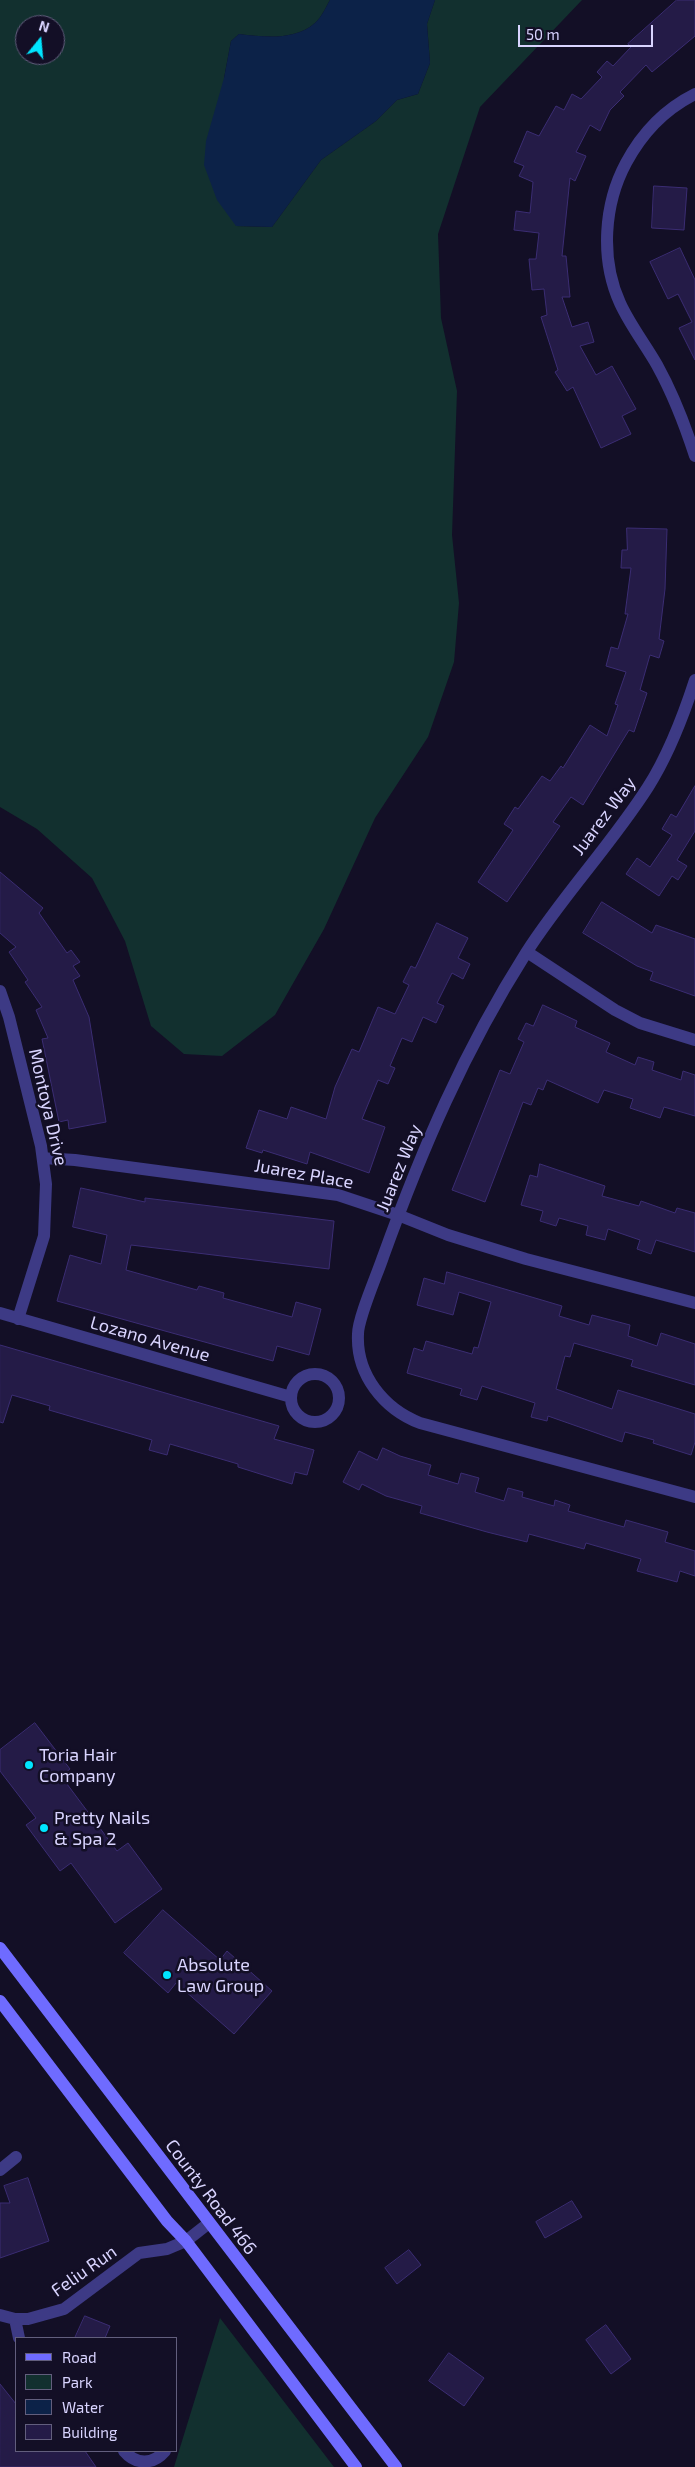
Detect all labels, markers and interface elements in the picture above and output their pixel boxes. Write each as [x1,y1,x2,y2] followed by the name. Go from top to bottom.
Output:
[15,15,65,65] north arrow
[520,15,655,47] scale bar
[37,17,52,36] text: N
[526,25,560,43] text: 50 m
[568,773,640,859] street label: Juarez Way
[24,1046,72,1168] street label: Montoya Drive
[372,1121,426,1215] street label: Juarez Way
[253,1155,355,1193] street label: Juarez Place
[88,1312,212,1366] street label: Lozano Avenue
[39,1744,117,1786] place label: Toria Hair Company
[23,1759,35,1771] marker: Toria Hair Company
[54,1807,150,1850] place label: Pretty Nails & Spa 2
[38,1822,50,1834] marker: Pretty Nails & Spa 2
[177,1954,264,1996] place label: Absolute Law Group
[161,1969,173,1981] marker: Absolute Law Group
[161,2135,261,2259] street label: County Road 466
[47,2241,121,2301] street label: Feliu Run
[15,2337,178,2452] legend
[62,2348,97,2366] text: Road
[62,2373,93,2391] text: Park
[62,2398,104,2416] text: Water
[62,2423,117,2441] text: Building

